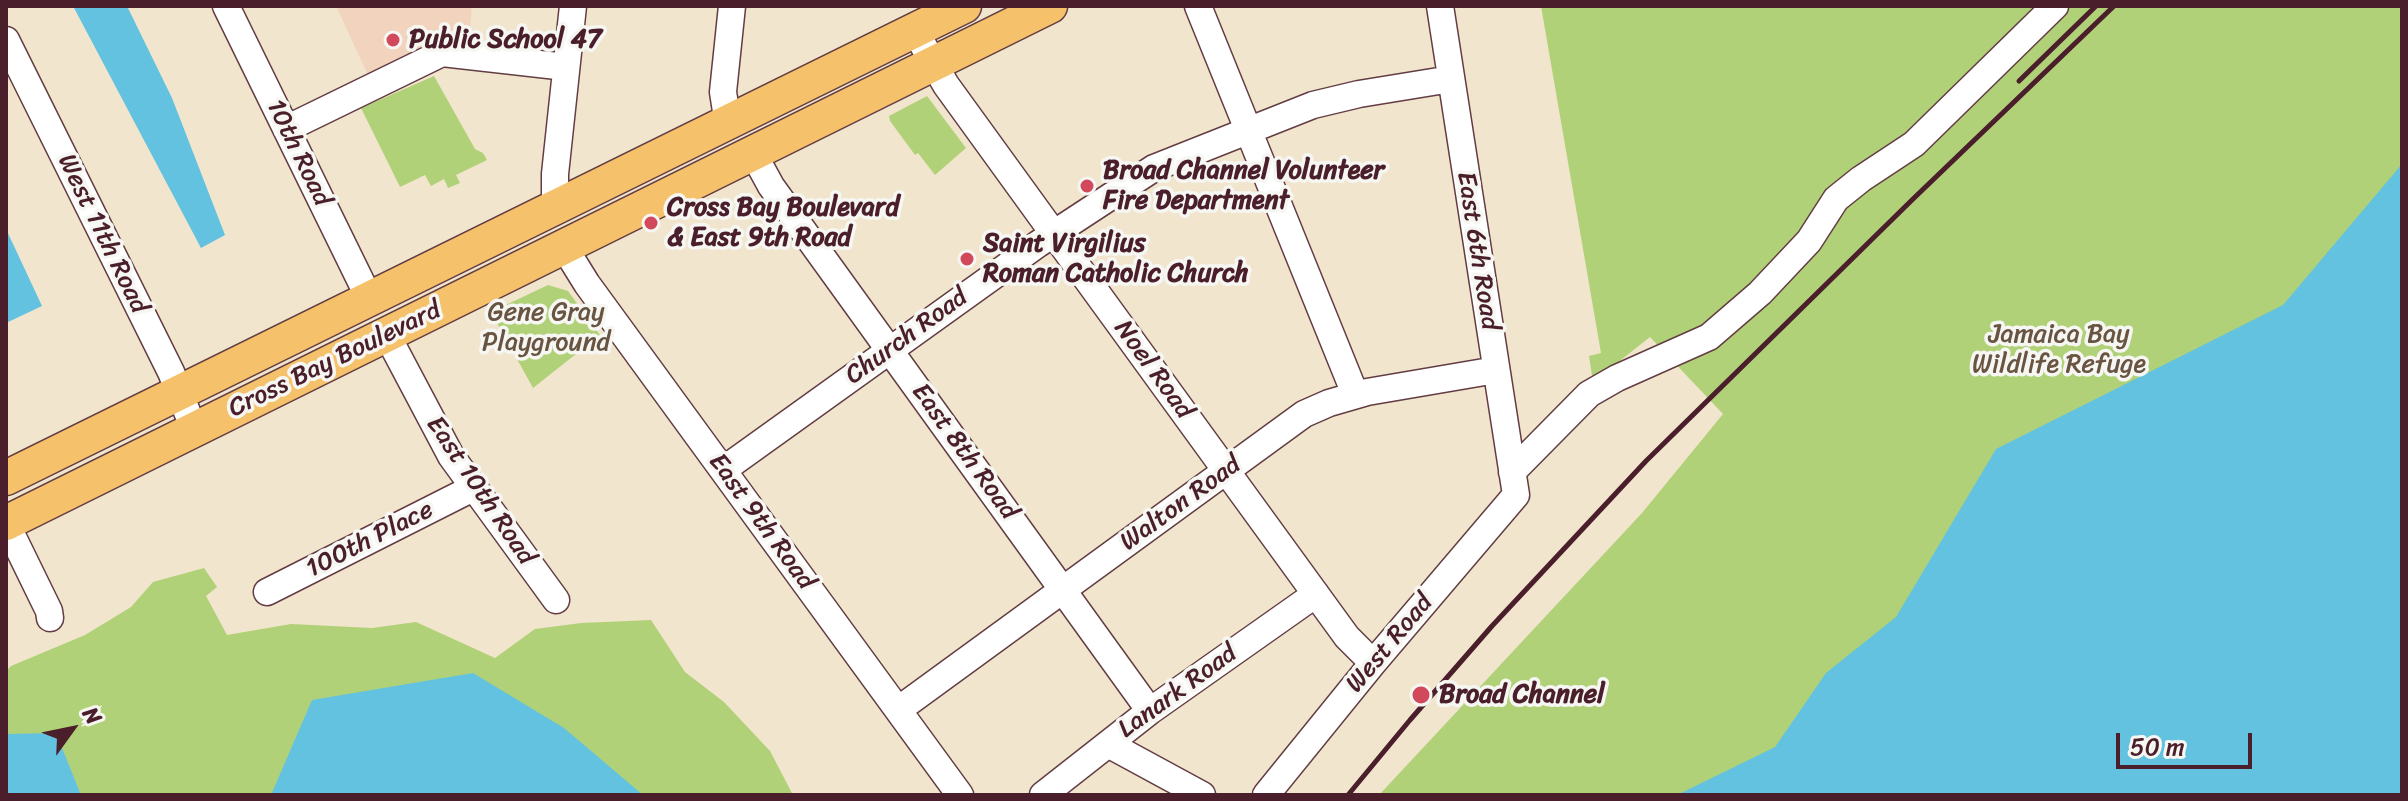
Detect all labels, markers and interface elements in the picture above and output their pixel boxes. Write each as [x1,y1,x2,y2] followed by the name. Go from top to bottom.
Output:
[409,24,602,56] place label: Public School 47
[384,31,402,49] marker: Public School 47
[259,94,337,212] street label: 10th Road
[50,149,154,319] street label: West 11th Road
[1103,155,1384,216] place label: Broad Channel Volunteer Fire Department
[1449,170,1505,332] street label: East 6th Road
[1078,177,1096,195] marker: Broad Channel Volunteer Fire Department
[667,192,899,254] place label: Cross Bay Boulevard & East 9th Road
[642,214,660,232] marker: Cross Bay Boulevard & East 9th Road
[983,228,1249,290] place label: Saint Virgilius Roman Catholic Church
[958,250,976,268] marker: Saint Virgilius Roman Catholic Church
[840,282,974,392] street label: Church Road
[224,295,446,425] street label: Cross Bay Boulevard
[482,297,610,358] park label: Gene Gray Playground
[1107,315,1199,425] street label: Noel Road
[1972,319,2146,380] park label: Jamaica Bay Wildlife Refuge
[904,378,1024,526] street label: East 8th Road
[419,411,541,571] street label: East 10th Road
[701,448,821,596] street label: East 9th Road
[1115,450,1247,558] street label: Walton Road
[301,495,439,585] street label: 100th Place
[1340,588,1440,700] street label: West Road
[1113,638,1243,746] street label: Lanark Road
[1439,679,1605,711] place label: Broad Channel
[1410,684,1432,706] marker: Broad Channel
[32,689,112,769] north arrow
[72,699,113,733] text: N
[2120,717,2256,767] scale bar
[2130,726,2185,768] text: 50 m

